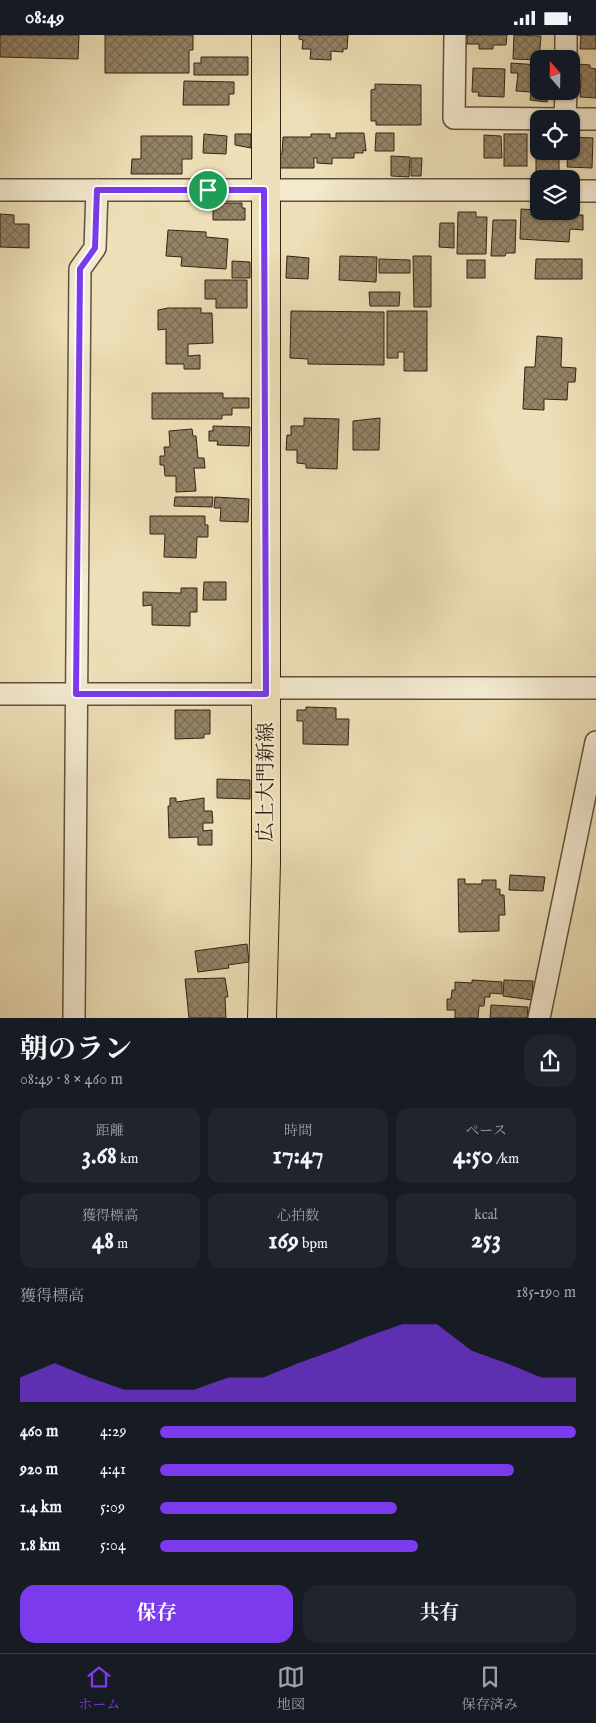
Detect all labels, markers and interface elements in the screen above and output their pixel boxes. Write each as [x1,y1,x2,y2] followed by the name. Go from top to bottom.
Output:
[25,6,64,30] text: 08:49
[530,50,580,100] north arrow
[530,50,580,220] map controls
[530,110,580,160] button: locate
[187,169,229,211] pin
[530,170,580,220] button: layers
[194,176,222,204] icon: arrive
[254,722,279,842] street label: 広上大門新線
[20,1033,132,1068] text: 朝のラン
[524,1035,576,1087] button: share
[20,1070,123,1090] text: 08:49 · 8 × 460 m
[96,1122,124,1140] text: 距離
[284,1122,312,1140] text: 時間
[465,1122,507,1140] text: ペース
[82,1140,117,1172] text: 3.68
[273,1140,323,1172] text: 17:47
[453,1140,493,1172] text: 4:50
[117,1150,138,1168] text: km
[493,1150,519,1168] text: /km
[474,1206,498,1224] text: kcal
[82,1207,138,1225] text: 獲得標高
[277,1207,319,1225] text: 心拍数
[471,1224,501,1256] text: 253
[92,1225,114,1257] text: 48
[268,1225,299,1257] text: 169
[114,1235,128,1253] text: m
[299,1235,328,1253] text: bpm
[516,1283,576,1303] text: 185–190 m
[20,1287,84,1307] text: 獲得標高
[20,1422,58,1442] text: 460 m
[100,1422,127,1442] text: 4:29
[20,1460,58,1480] text: 920 m
[100,1460,126,1480] text: 4:41
[20,1498,62,1518] text: 1.4 km
[100,1498,125,1518] text: 5:09
[20,1536,60,1556] text: 1.8 km
[100,1536,126,1556] text: 5:04
[20,1585,293,1643] button: 保存
[303,1585,576,1643] button: 共有
[78,1663,120,1714] tab: ホーム
[277,1663,305,1714] tab: 地図
[462,1663,518,1714] tab: 保存済み

